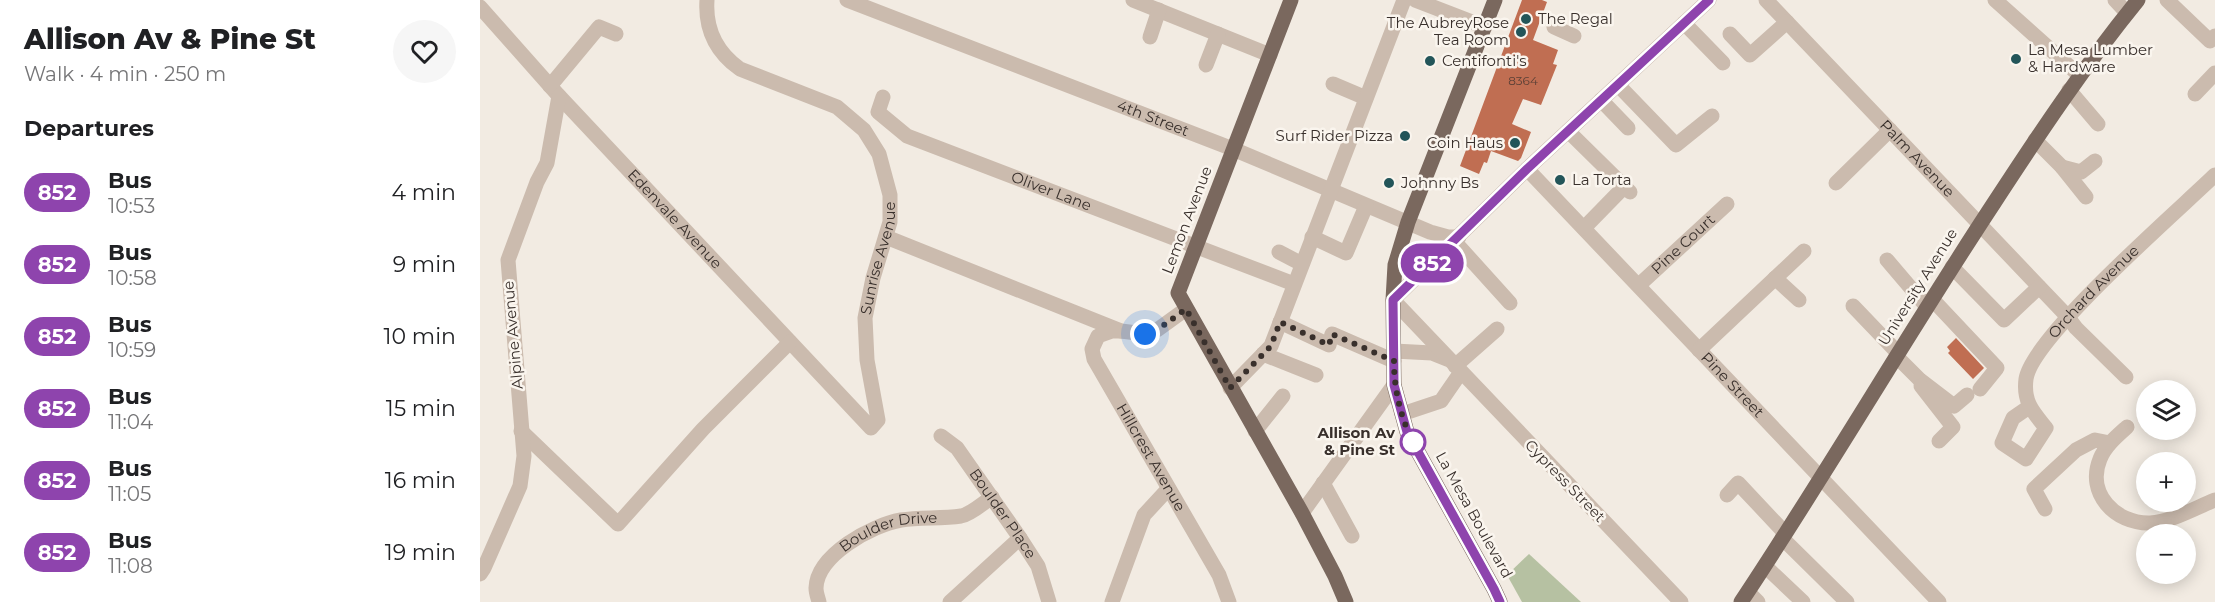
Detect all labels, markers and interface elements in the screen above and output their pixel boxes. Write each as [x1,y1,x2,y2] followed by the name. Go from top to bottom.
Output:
[1538,9,1613,28] place label: The Regal
[1519,12,1533,26] marker: The Regal
[1387,13,1509,49] place label: The AubreyRose Tea Room
[393,20,456,83] button: heart
[24,22,316,56] text: Allison Av & Pine St
[1514,25,1528,39] marker: The AubreyRose Tea Room
[2028,40,2153,76] place label: La Mesa Lumber & Hardware
[1442,51,1527,70] place label: Centifonti's
[2009,52,2023,66] marker: La Mesa Lumber & Hardware
[1423,54,1437,68] marker: Centifonti's
[24,62,226,86] text: Walk · 4 min · 250 m
[1508,73,1538,88] house number: 8364
[1115,95,1192,140] street label: 4th Street
[24,115,154,142] text: Departures
[1876,115,1959,201] street label: Palm Avenue
[1276,126,1393,145] place label: Surf Rider Pizza
[1398,129,1412,143] marker: Surf Rider Pizza
[1427,133,1503,152] place label: Coin Haus
[1508,136,1522,150] marker: Coin Haus
[1157,163,1216,276] street label: Lemon Avenue
[624,165,726,273] street label: Edenvale Avenue
[108,167,152,194] text: Bus
[1009,167,1094,215] street label: Oliver Lane
[1572,170,1632,189] place label: La Torta
[1400,173,1479,192] place label: Johnny Bs
[1553,173,1567,187] marker: La Torta
[1382,176,1396,190] marker: Johnny Bs
[392,179,456,206] text: 4 min
[38,180,76,205] text: 852
[108,194,155,218] text: 10:53
[856,201,899,316] street label: Sunrise Avenue
[1647,210,1719,278] street label: Pine Court
[1874,225,1961,349] street label: University Avenue
[108,239,152,266] text: Bus
[2044,241,2143,342] street label: Orchard Avenue
[1398,244,1466,282] line badge: 852
[393,251,456,278] text: 9 min
[1413,251,1451,276] text: 852
[38,252,76,277] text: 852
[108,266,157,290] text: 10:58
[498,280,527,390] street label: Alpine Avenue
[108,311,152,338] text: Bus
[1130,319,1160,349] your location
[384,323,456,350] text: 10 min
[38,324,76,349] text: 852
[108,338,156,362] text: 10:59
[1697,348,1768,421] street label: Pine Street
[2136,380,2196,584] map controls
[2136,380,2196,440] button: layers
[108,383,152,410] text: Bus
[386,395,456,422] text: 15 min
[38,396,76,421] text: 852
[1113,400,1190,515] street label: Hillcrest Avenue
[108,410,153,434] text: 11:04
[1317,423,1396,459] place label: Allison Av & Pine St
[1400,429,1426,455] marker: Allison Av & Pine St
[1521,435,1610,526] street label: Cypress Street
[1432,448,1517,581] street label: La Mesa Boulevard
[2136,452,2196,512] button: +
[108,455,152,482] text: Bus
[965,465,1041,562] street label: Boulder Place
[385,467,456,494] text: 16 min
[38,468,76,493] text: 852
[108,482,151,506] text: 11:05
[835,508,937,556] street label: Boulder Drive
[2136,524,2196,584] button: −
[108,527,152,554] text: Bus
[385,539,456,566] text: 19 min
[38,540,76,565] text: 852
[108,554,153,578] text: 11:08

